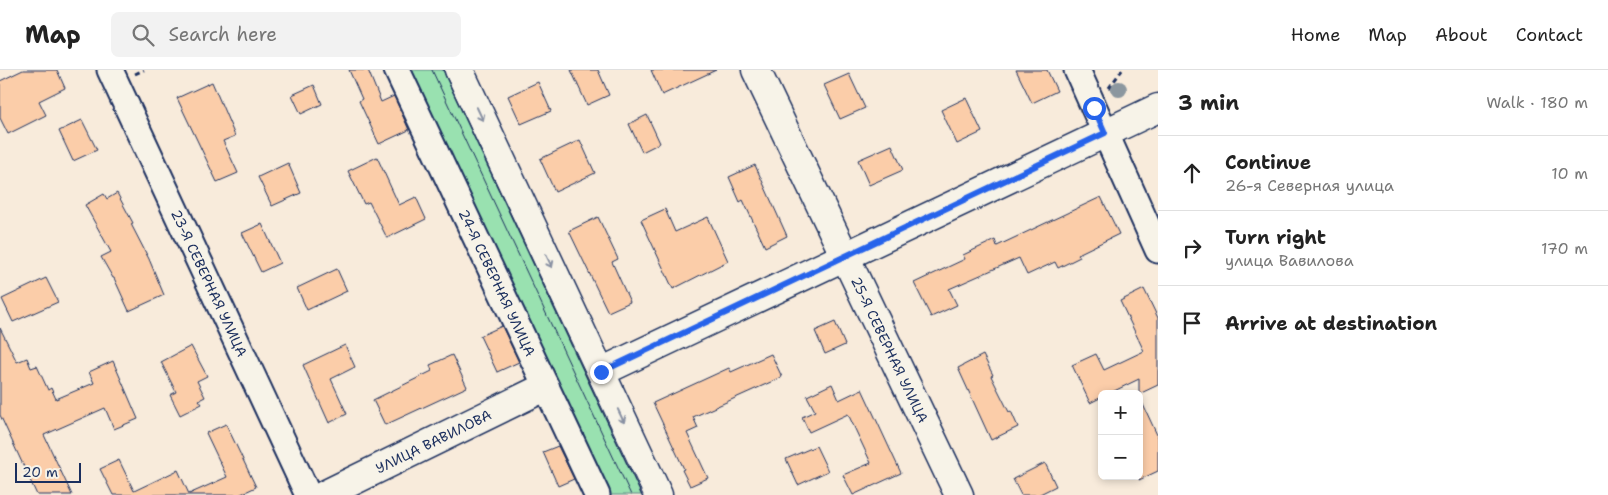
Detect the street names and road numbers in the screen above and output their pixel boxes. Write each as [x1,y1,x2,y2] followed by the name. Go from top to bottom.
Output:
[167,206,251,360] street label: 23-Я СЕВЕРНАЯ УЛИЦА
[455,206,539,359] street label: 24-Я СЕВЕРНАЯ УЛИЦА
[847,274,932,426] street label: 25-Я СЕВЕРНАЯ УЛИЦА
[373,406,495,477] street label: УЛИЦА ВАВИЛОВА

